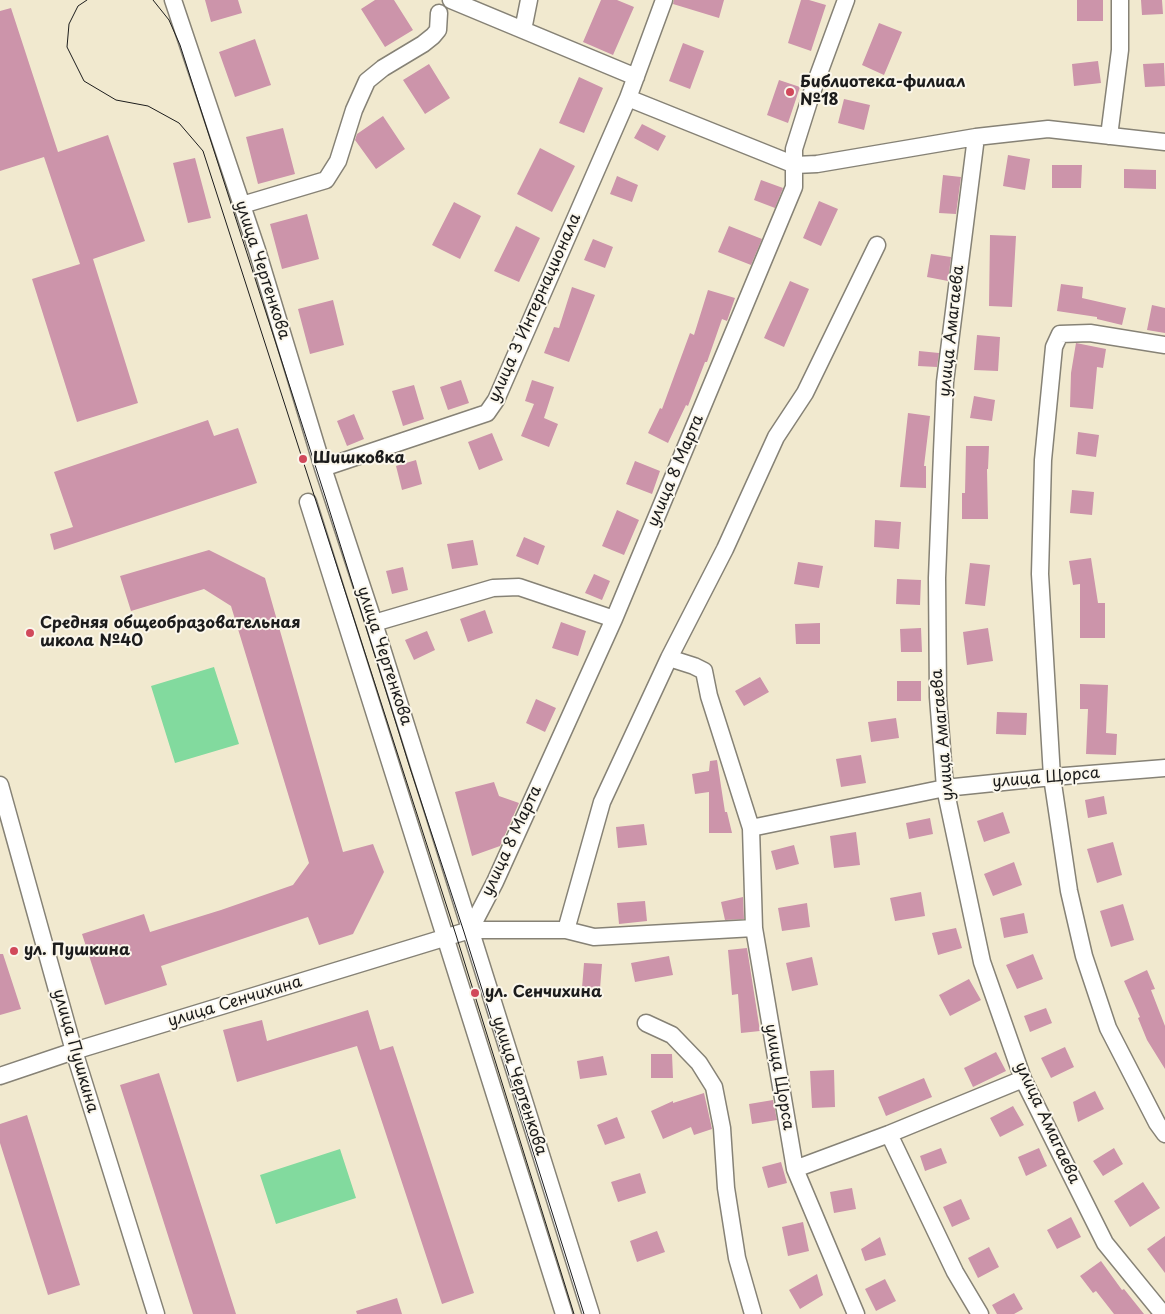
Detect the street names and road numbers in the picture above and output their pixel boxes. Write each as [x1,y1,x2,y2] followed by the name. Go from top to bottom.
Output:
[230,198,294,342] street label: улица Чертенкова
[485,211,585,405] street label: улица 3 Интернационала
[936,264,968,398] street label: улица Амагаева
[644,412,708,530] street label: улица 8 Марта
[352,584,416,728] street label: улица Чертенкова
[928,668,958,802] street label: улица Амагаева
[991,764,1101,792] street label: улица Щорса
[478,783,546,899] street label: улица 8 Марта
[166,972,304,1032] street label: улица Сенчихина
[48,987,102,1115] street label: улица Пушкина
[487,1014,551,1158] street label: улица Чертенкова
[760,1022,798,1132] street label: улица Щорса
[1010,1059,1084,1187] street label: улица Амагаева

